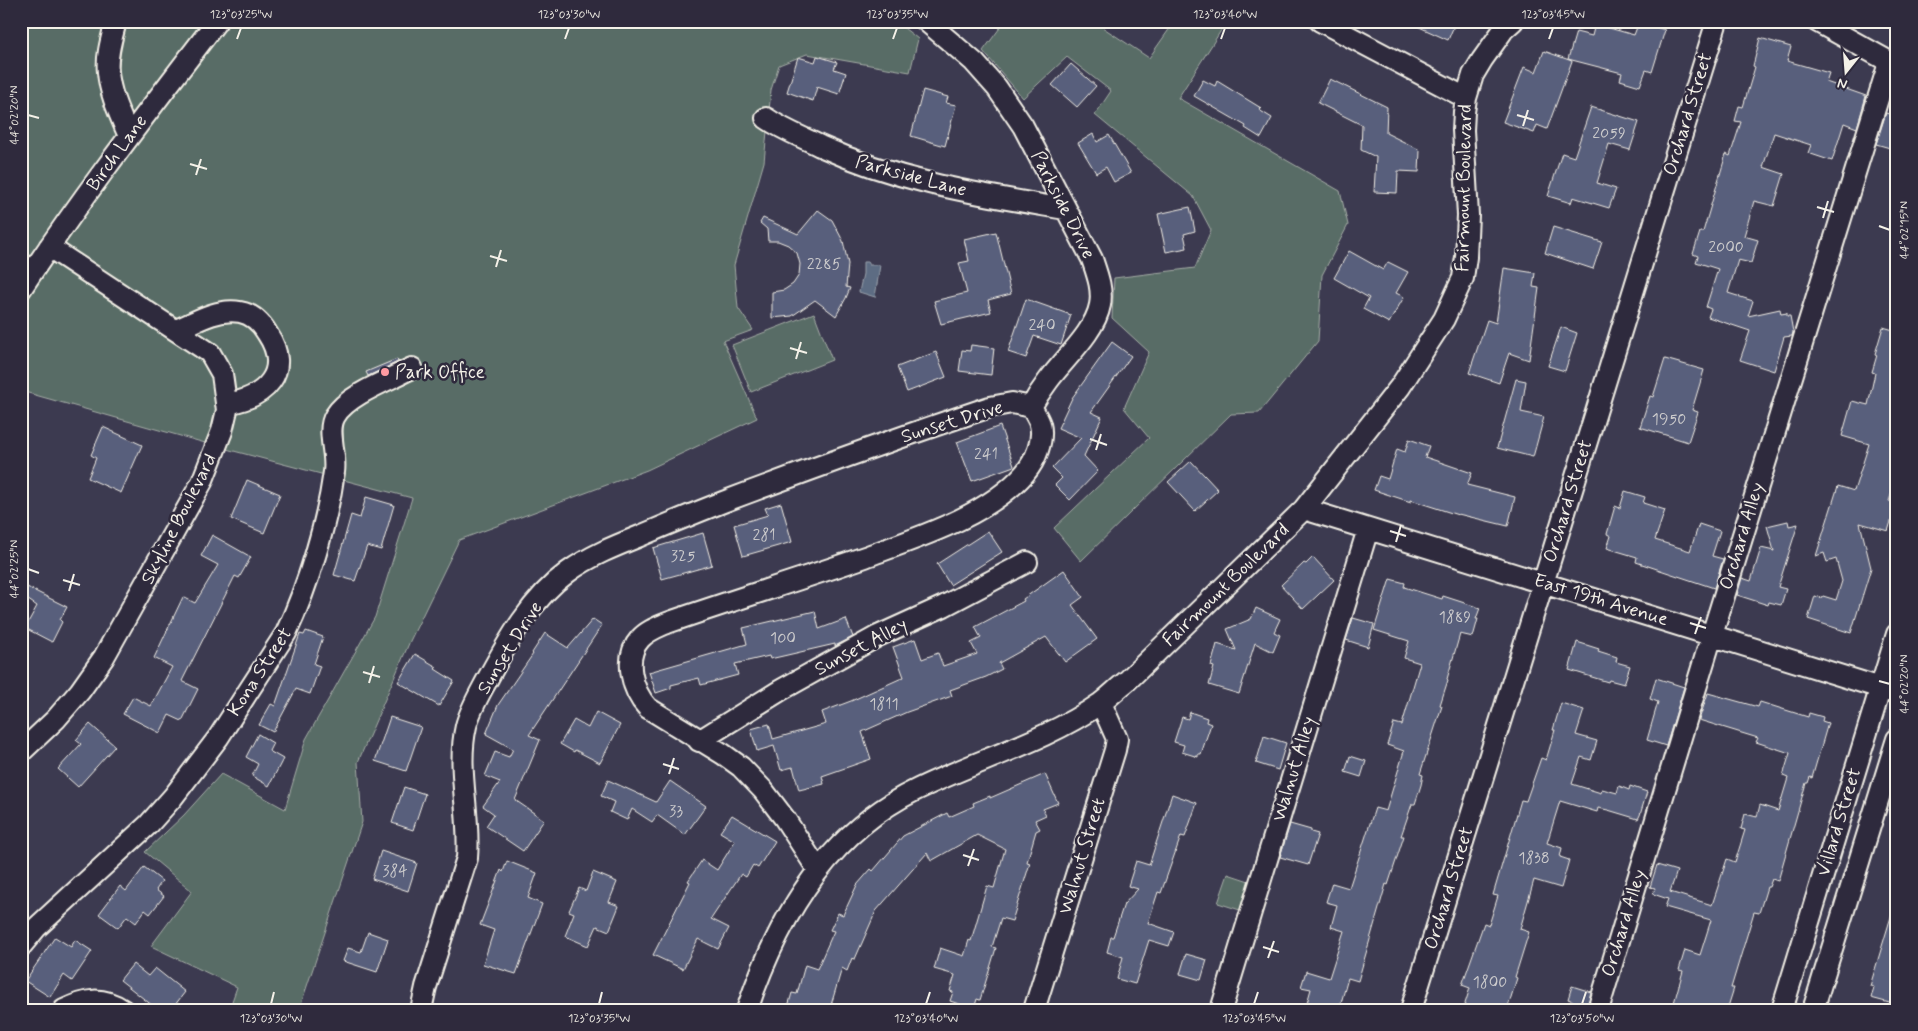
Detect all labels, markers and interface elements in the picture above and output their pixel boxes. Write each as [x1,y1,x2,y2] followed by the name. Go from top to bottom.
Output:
[210,7,272,23] text: 123°03'25"W
[538,7,600,23] text: 123°03'30"W
[866,7,928,23] text: 123°03'35"W
[1193,7,1257,23] text: 123°03'40"W
[1521,7,1585,23] text: 123°03'45"W
[1820,48,1870,98] north arrow
[1657,50,1719,178] street label: Orchard Street
[1835,74,1850,93] text: N
[7,85,23,145] text: 44°02'20"N
[1450,104,1478,272] street label: Fairmount Boulevard
[81,110,153,196] street label: Birch Lane
[1592,123,1626,144] house number: 2059
[1025,147,1101,263] street label: Parkside Drive
[853,149,969,203] street label: Parkside Lane
[1897,201,1913,259] text: 44°02'15"N
[1708,237,1744,258] house number: 2000
[807,254,841,275] house number: 2285
[1028,315,1056,336] house number: 240
[395,360,485,385] place label: Park Office
[379,366,391,378] marker: Park Office
[898,395,1006,449] street label: Sunset Drive
[1652,409,1686,430] house number: 1950
[1537,437,1599,565] street label: Orchard Street
[974,444,998,465] house number: 241
[135,449,223,589] street label: Skyline Boulevard
[1714,479,1770,593] street label: Orchard Alley
[1157,518,1295,652] street label: Fairmount Boulevard
[753,525,775,546] house number: 281
[7,540,23,598] text: 44°02'25"N
[671,546,695,567] house number: 325
[1531,568,1671,632] street label: East 19th Avenue
[471,597,549,699] street label: Sunset Drive
[1439,607,1471,628] house number: 1889
[810,612,912,683] street label: Sunset Alley
[222,623,298,721] street label: Kona Street
[770,628,796,649] house number: 100
[1897,654,1913,714] text: 44°02'20"N
[869,694,899,715] house number: 1811
[1266,713,1323,825] street label: Walnut Alley
[1811,765,1867,879] street label: Villard Street
[1052,795,1112,917] street label: Walnut Street
[669,801,683,822] house number: 33
[1418,824,1480,952] street label: Orchard Street
[1518,848,1550,869] house number: 1838
[382,861,408,882] house number: 384
[1596,866,1652,980] street label: Orchard Alley
[1473,972,1507,993] house number: 1800
[240,1011,302,1027] text: 123°03'30"W
[568,1011,630,1027] text: 123°03'35"W
[894,1011,958,1027] text: 123°03'40"W
[1222,1011,1286,1027] text: 123°03'45"W
[1550,1011,1614,1027] text: 123°03'50"W

